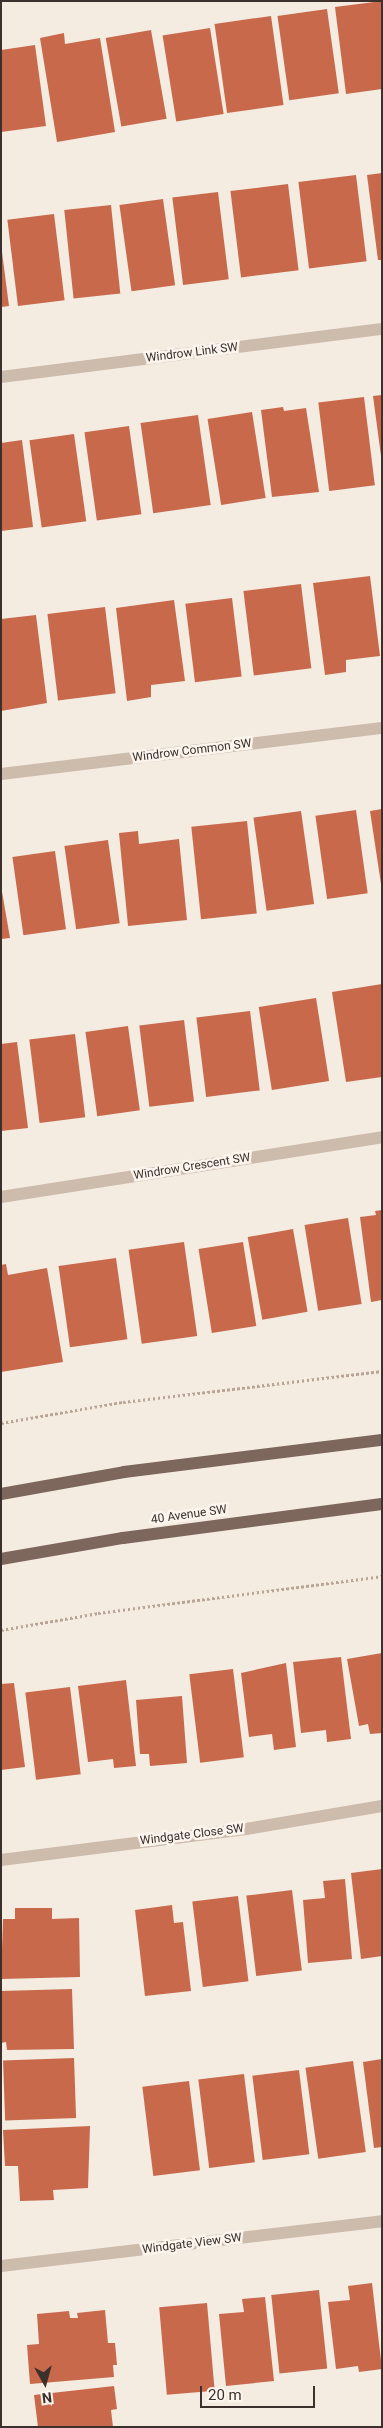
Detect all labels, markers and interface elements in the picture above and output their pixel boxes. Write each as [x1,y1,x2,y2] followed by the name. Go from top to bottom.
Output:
[145,340,239,366] street label: Windrow Link SW
[132,737,252,765] street label: Windrow Common SW
[133,1151,251,1183] street label: Windrow Crescent SW
[150,1503,228,1527] street label: 40 Avenue SW
[139,1821,245,1849] street label: Windgate Close SW
[141,2231,243,2257] street label: Windgate View SW
[20,2358,70,2408] north arrow
[203,2376,318,2408] scale bar
[208,2386,242,2404] text: 20 m
[41,2389,53,2406] text: N

